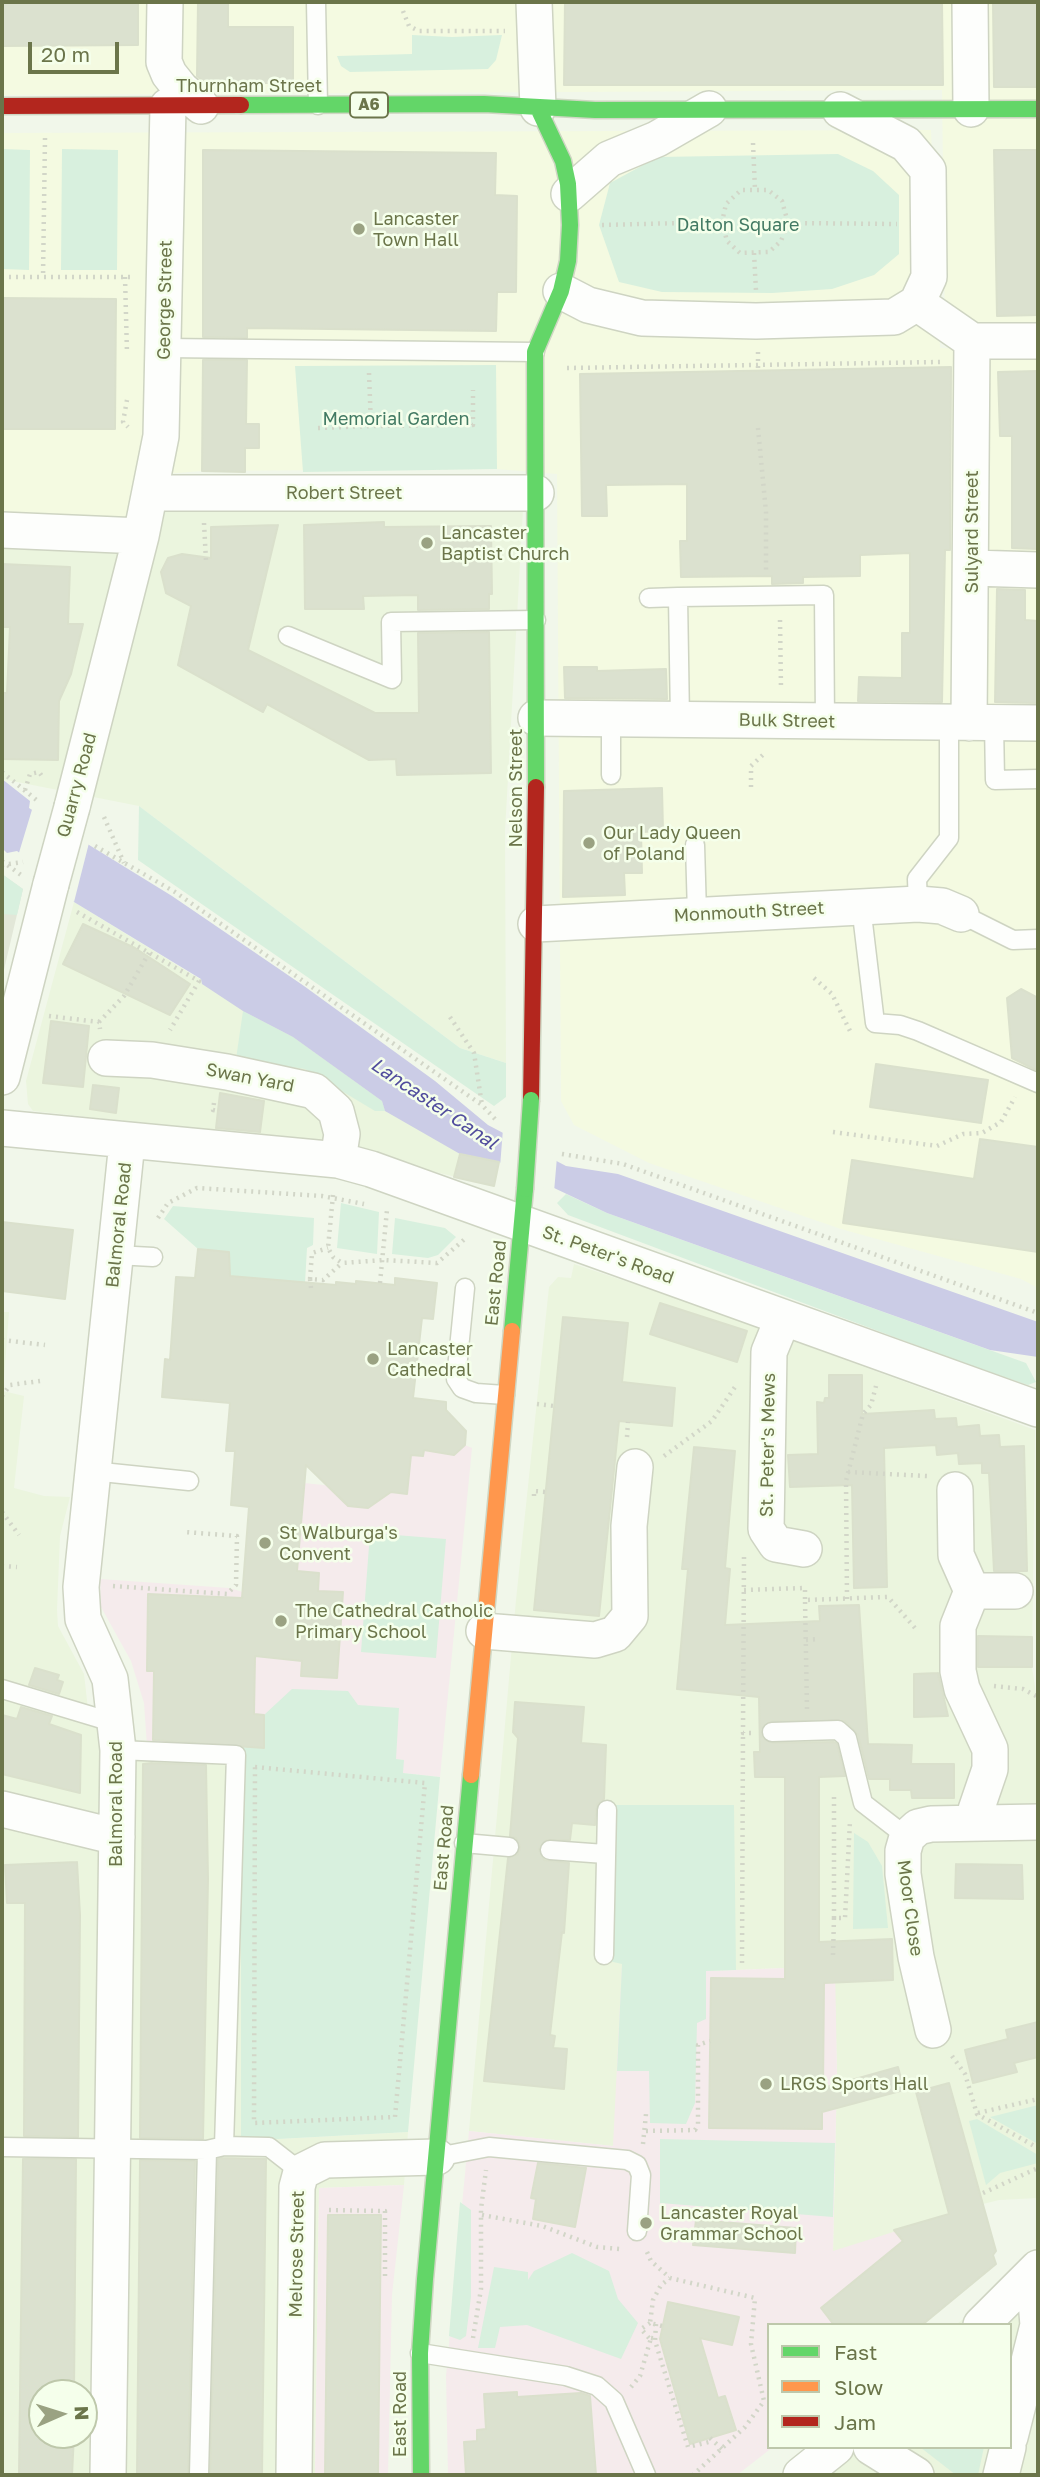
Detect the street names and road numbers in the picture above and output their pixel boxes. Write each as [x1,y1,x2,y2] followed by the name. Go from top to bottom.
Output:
[176,75,322,97] street label: Thurnham Street
[350,92,388,118] road number: A6
[153,240,177,360] street label: George Street
[961,470,983,594] street label: Sulyard Street
[286,482,402,504] street label: Robert Street
[738,709,836,733] street label: Bulk Street
[505,728,527,848] street label: Nelson Street
[53,730,101,840] street label: Quarry Road
[673,897,825,927] street label: Monmouth Street
[204,1059,296,1097] street label: Swan Yard
[102,1161,136,1289] street label: Balmoral Road
[539,1221,677,1289] street label: St. Peter's Road
[481,1239,511,1327] street label: East Road
[756,1373,780,1517] street label: St. Peter's Mews
[105,1741,127,1867] street label: Balmoral Road
[429,1804,459,1892] street label: East Road
[893,1858,927,1958] street label: Moor Close
[285,2190,309,2318] street label: Melrose Street
[389,2371,411,2457] street label: East Road

